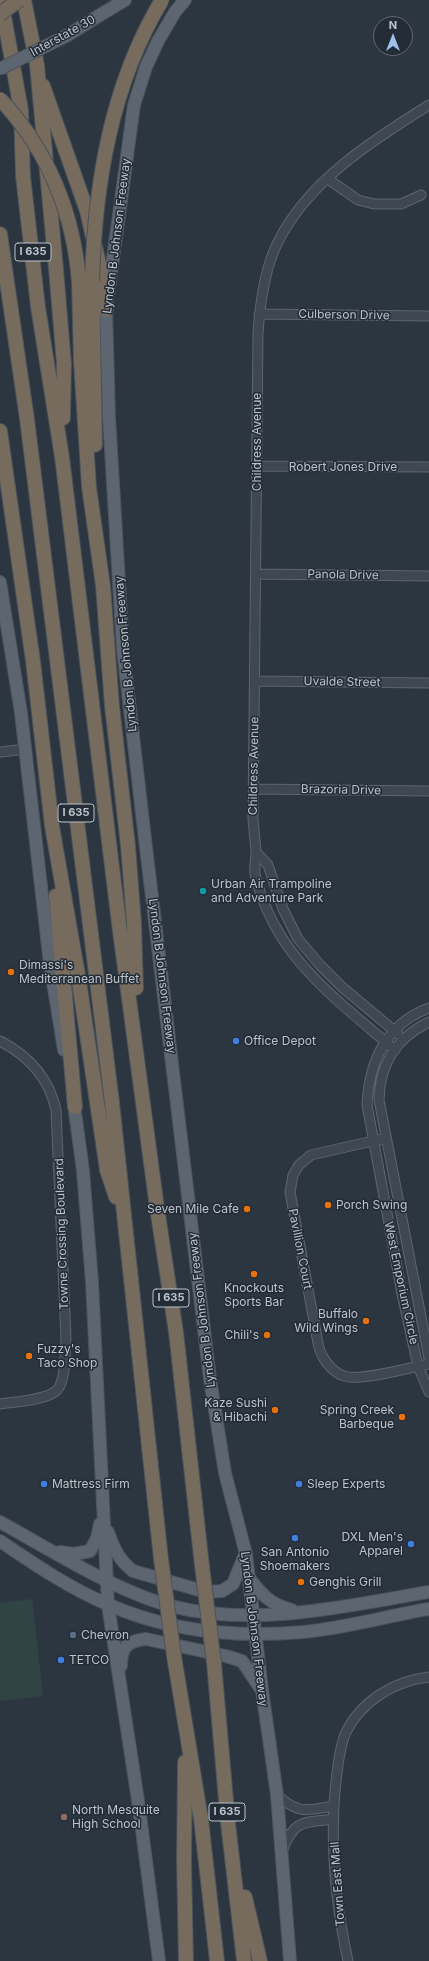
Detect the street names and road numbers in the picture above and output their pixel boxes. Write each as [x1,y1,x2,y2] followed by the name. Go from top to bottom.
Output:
[28,12,98,60] street label: Interstate 30
[100,158,134,314] street label: Lyndon B Johnson Freeway
[15,243,51,261] road number: I 635
[298,307,390,323] street label: Culberson Drive
[250,393,264,491] street label: Childress Avenue
[289,460,397,474] street label: Robert Jones Drive
[307,567,379,583] street label: Panola Drive
[112,576,140,732] street label: Lyndon B Johnson Freeway
[303,674,381,690] street label: Uvalde Street
[246,717,262,815] street label: Childress Avenue
[301,782,381,798] street label: Brazoria Drive
[58,804,94,822] road number: I 635
[145,898,179,1054] street label: Lyndon B Johnson Freeway
[52,1158,72,1310] street label: Towne Crossing Boulevard
[285,1207,315,1291] street label: Pavillion Court
[381,1220,421,1346] street label: West Emporium Circle
[185,1232,219,1388] street label: Lyndon B Johnson Freeway
[153,1289,189,1307] road number: I 635
[237,1551,271,1707] street label: Lyndon B Johnson Freeway
[209,1803,245,1821] road number: I 635
[328,1841,348,1927] street label: Town East Mall

